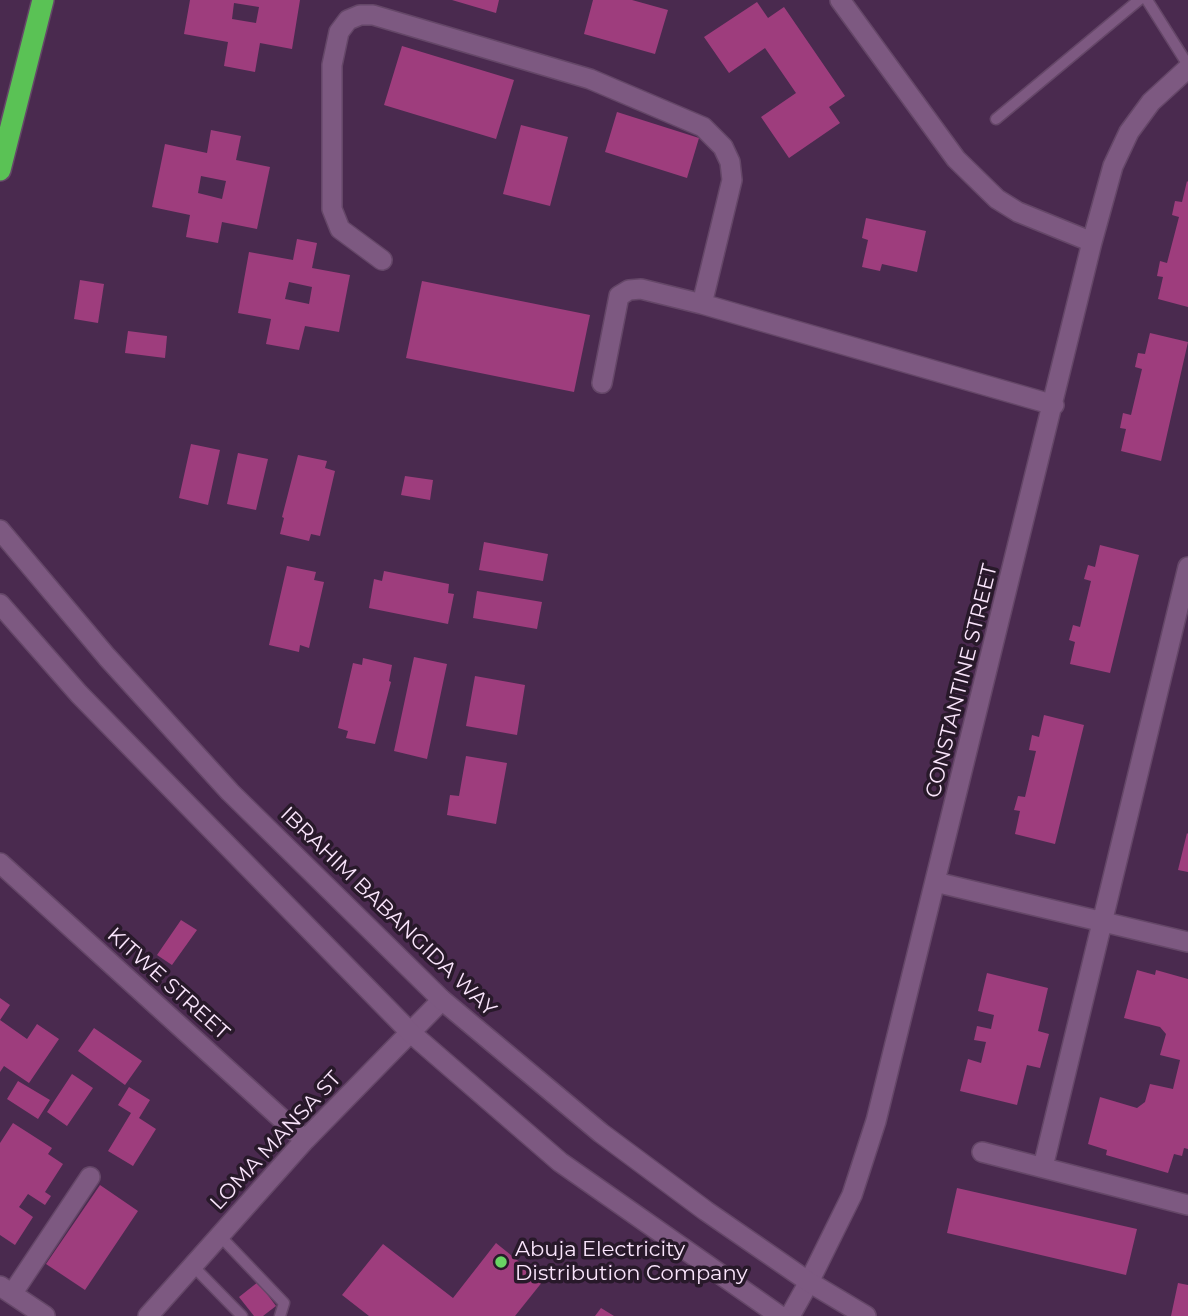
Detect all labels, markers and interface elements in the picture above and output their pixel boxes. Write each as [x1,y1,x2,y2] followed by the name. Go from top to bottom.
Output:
[921,561,1003,801] street label: CONSTANTINE STREET
[275,802,501,1022] street label: IBRAHIM BABANGIDA WAY
[102,922,234,1046] street label: KITWE STREET
[205,1066,347,1216] street label: LOMA MANSA ST
[515,1237,748,1287] place label: Abuja Electricity Distribution Company
[493,1254,509,1270] marker: Abuja Electricity Distribution Company

